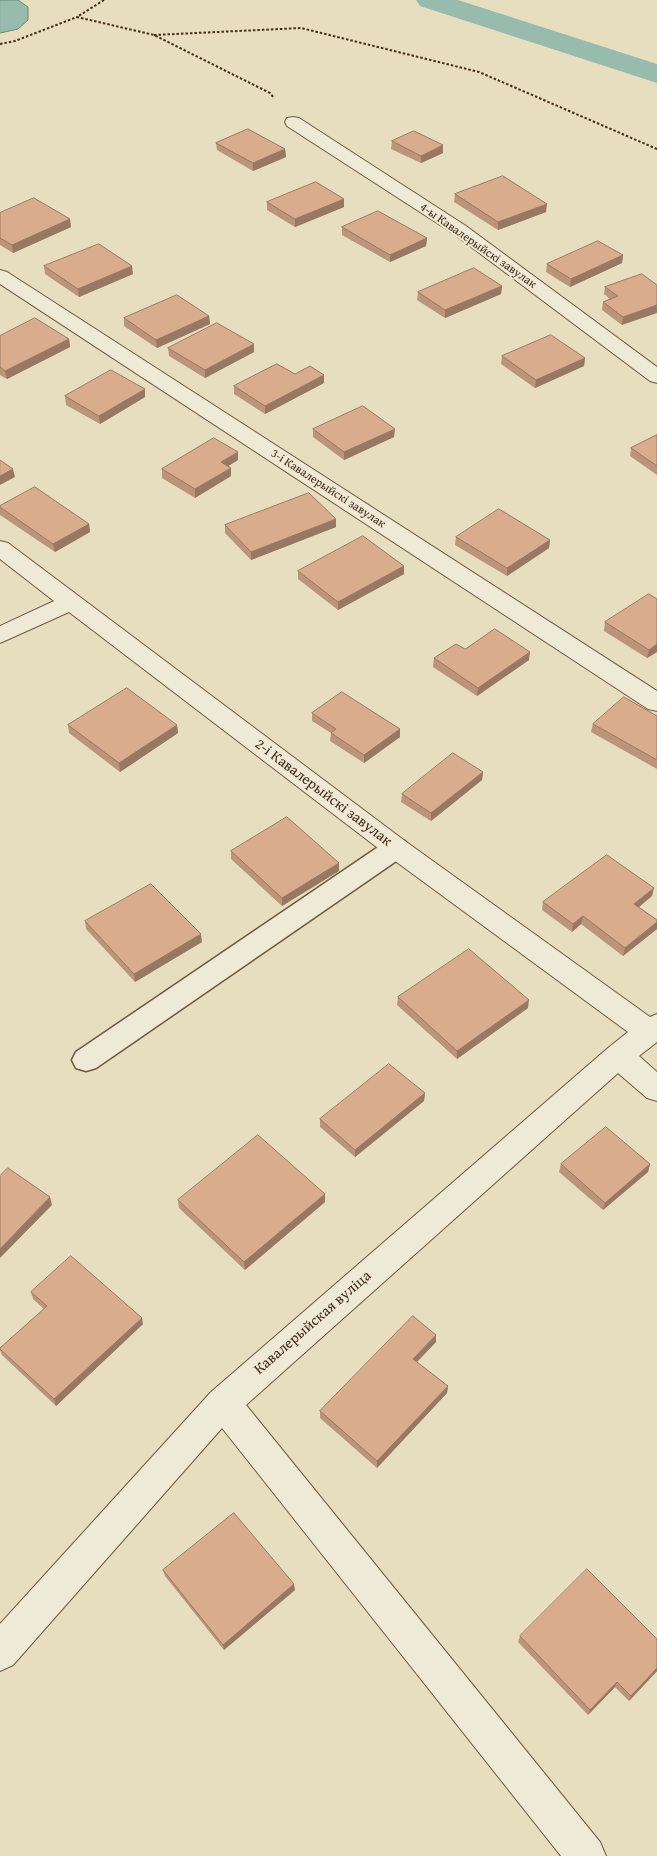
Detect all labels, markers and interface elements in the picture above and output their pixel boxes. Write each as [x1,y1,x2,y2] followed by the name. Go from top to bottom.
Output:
[417,200,539,292] street label: 4-ы Кавалерыйскі завулак
[268,446,388,532] street label: 3-і Кавалерыйскі завулак
[251,735,395,851] street label: 2-і Кавалерыйскі завулак
[251,1267,375,1379] street label: Кавалерыйская вуліца

